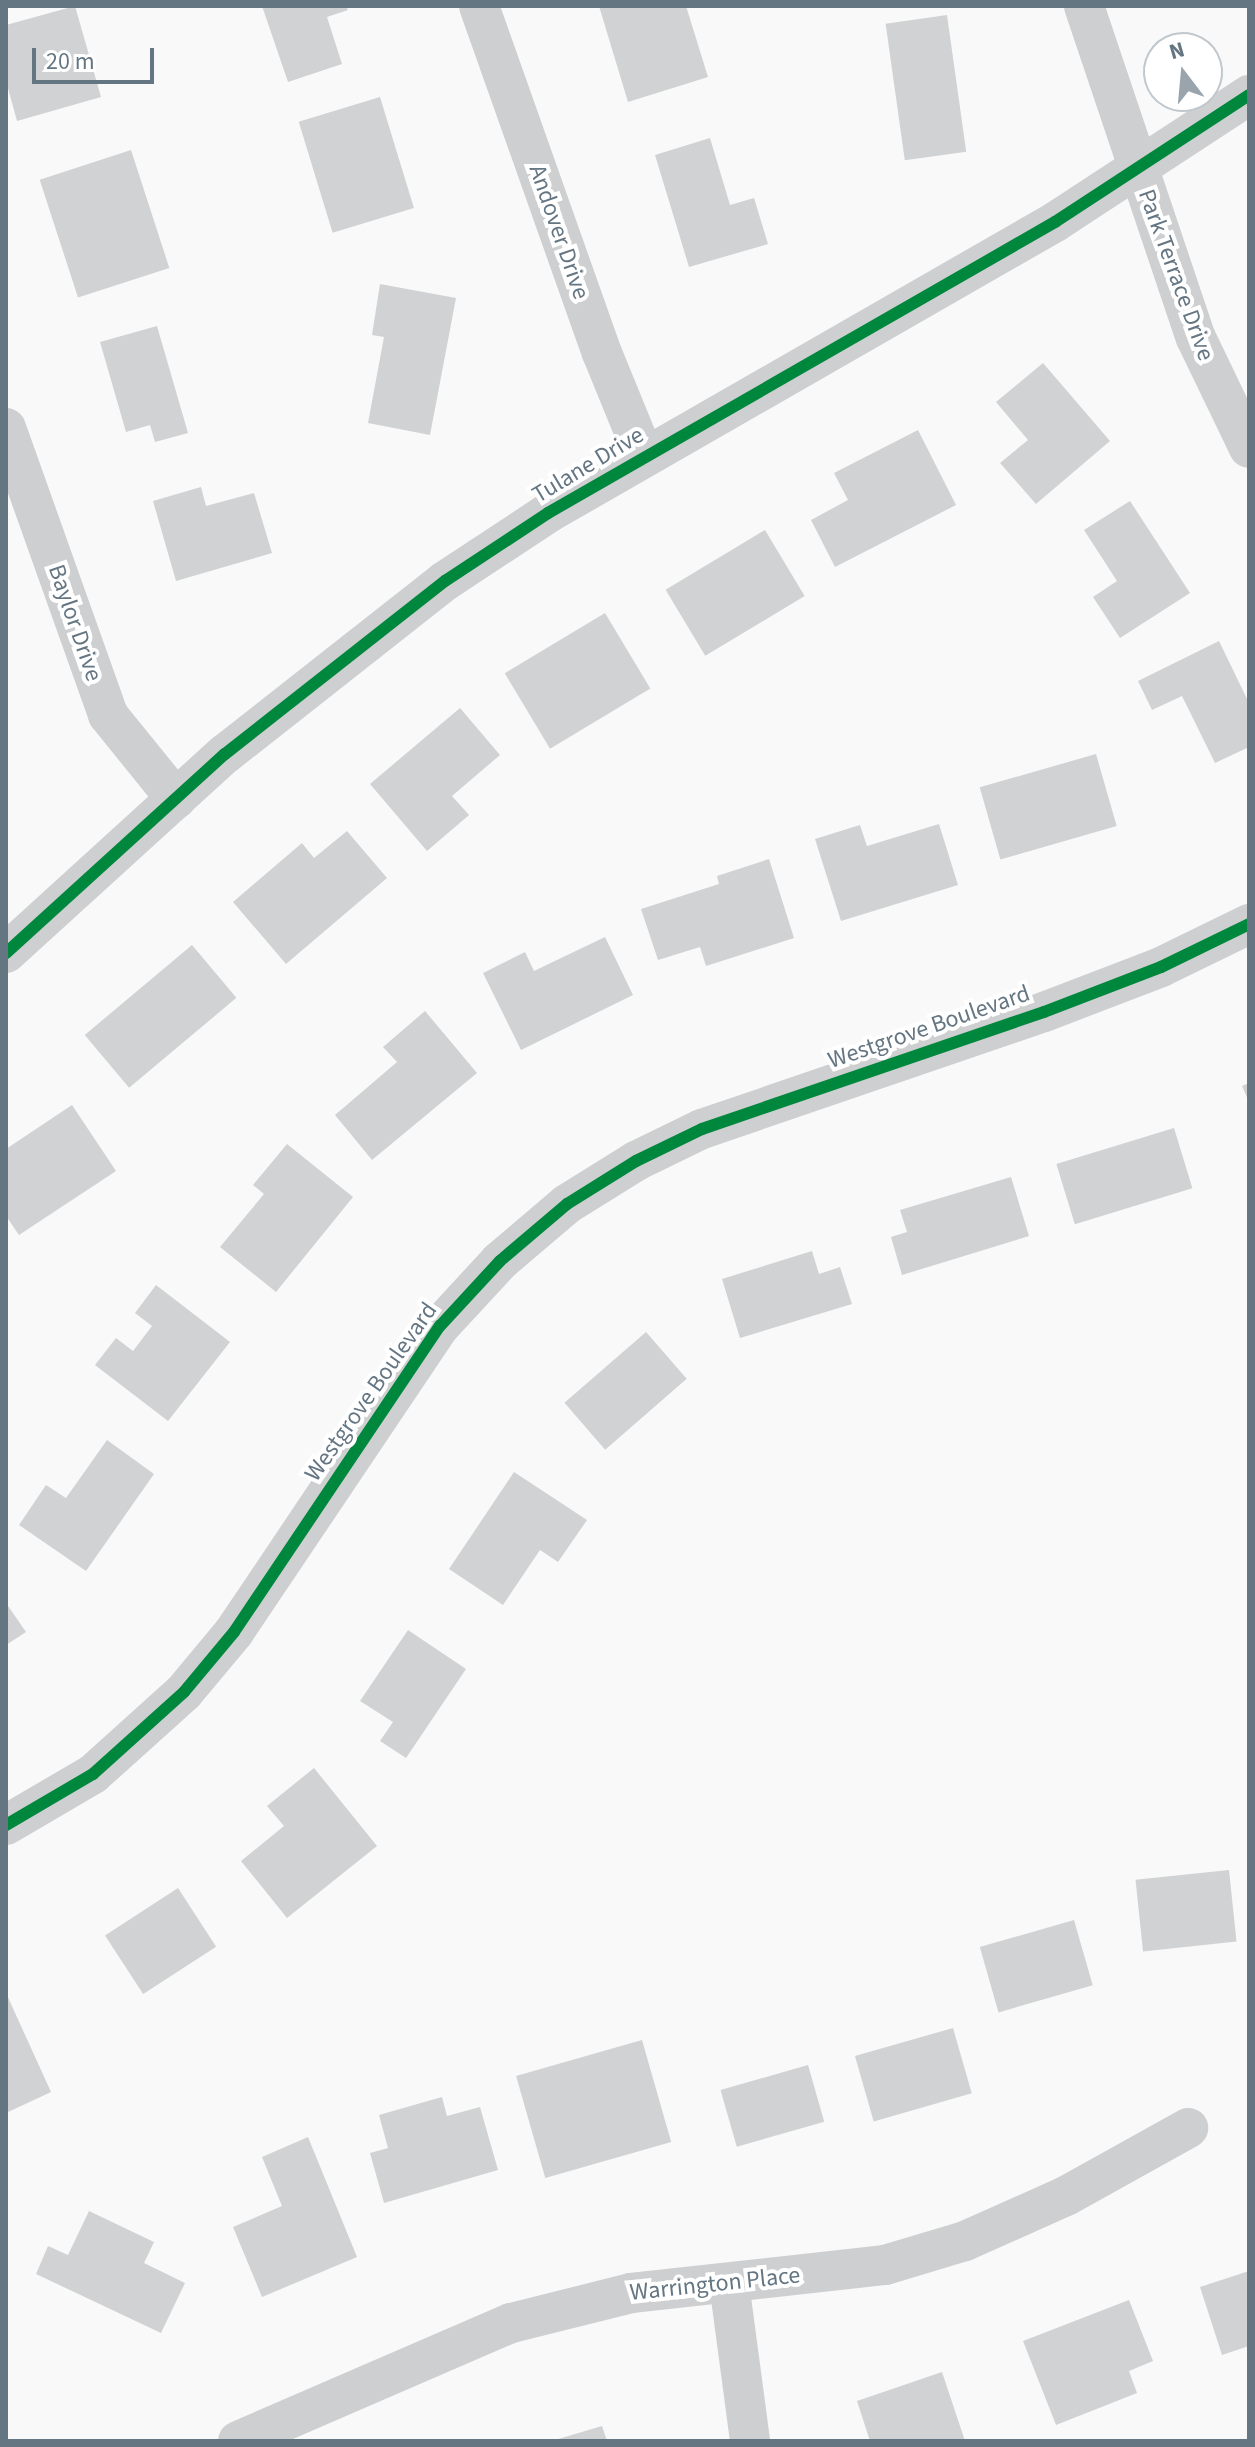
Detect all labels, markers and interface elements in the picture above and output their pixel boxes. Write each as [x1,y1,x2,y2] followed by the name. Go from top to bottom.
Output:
[36,32,158,82] scale bar
[1143,32,1223,112] north arrow
[1165,33,1188,68] text: N
[46,44,95,79] text: 20 m
[523,161,595,303] street label: Andover Drive
[1132,185,1220,365] street label: Park Terrace Drive
[527,420,649,510] street label: Tulane Drive
[42,561,108,685] street label: Baylor Drive
[824,979,1034,1075] street label: Westgrove Boulevard
[298,1297,444,1487] street label: Westgrove Boulevard
[628,2261,802,2307] street label: Warrington Place

